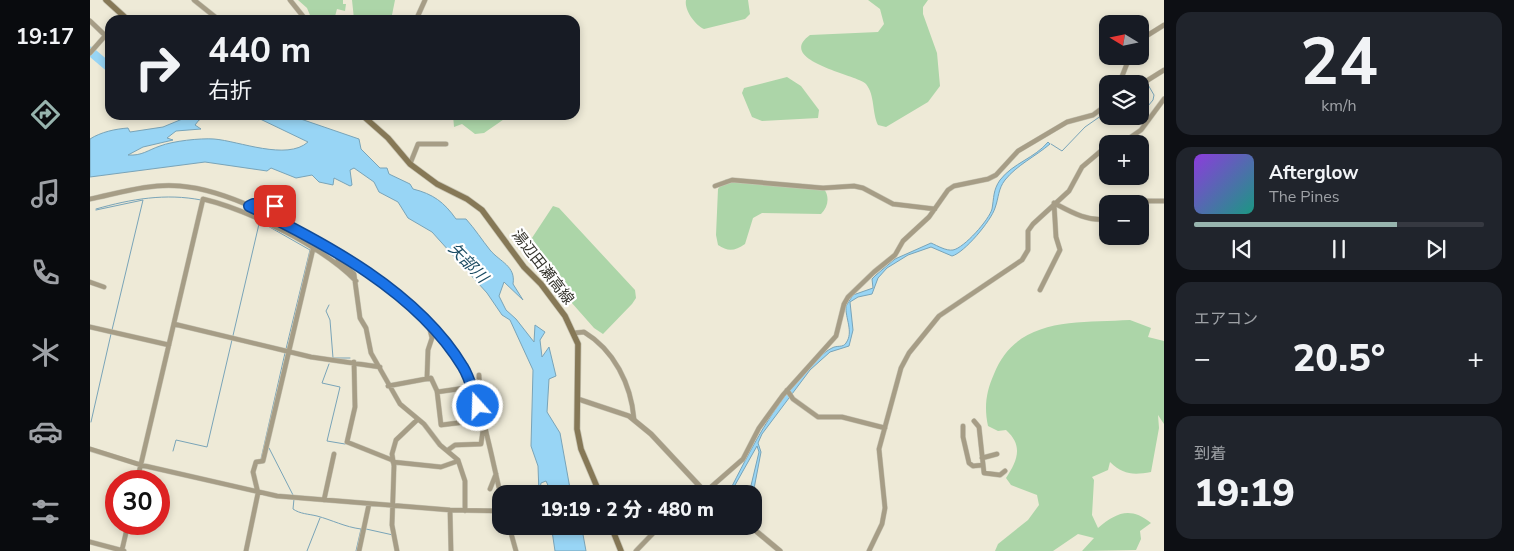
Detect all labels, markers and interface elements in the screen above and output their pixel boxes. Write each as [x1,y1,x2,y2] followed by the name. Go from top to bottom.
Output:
[1099,15,1149,65] north arrow
[1099,15,1149,245] map controls
[1300,18,1378,107] text: 24
[16,22,74,52] text: 19:17
[208,27,311,74] text: 440 m
[125,35,190,100] icon: right
[1099,75,1149,125] button: layers
[208,76,252,106] text: 右折
[1321,95,1357,117] text: km/h
[28,97,63,132] icon: directions
[1099,135,1149,185] button: +
[1269,160,1359,186] text: Afterglow
[28,176,63,211] icon: music
[254,185,296,227] pin
[1269,186,1339,208] text: The Pines
[261,192,289,220] icon: arrive
[1099,195,1149,245] button: −
[507,225,579,309] street label: 湯辺田瀬高線
[1228,235,1256,263] icon: previous
[1325,235,1353,263] icon: pause
[1422,235,1450,263] icon: next
[443,238,494,289] water label: 矢部川
[28,255,63,290] icon: phone
[1194,308,1258,330] text: エアコン
[1293,333,1385,384] text: 20.5°
[28,335,63,370] icon: climate
[1194,340,1211,378] text: −
[1467,340,1484,378] text: +
[451,379,503,431] position arrow
[28,414,63,449] icon: car
[1194,443,1226,465] text: 到着
[1194,468,1295,519] text: 19:19
[105,470,170,535] speed limit sign: 30
[28,494,63,529] icon: filters
[540,497,714,523] text: 19:19 · 2 分 · 480 m

